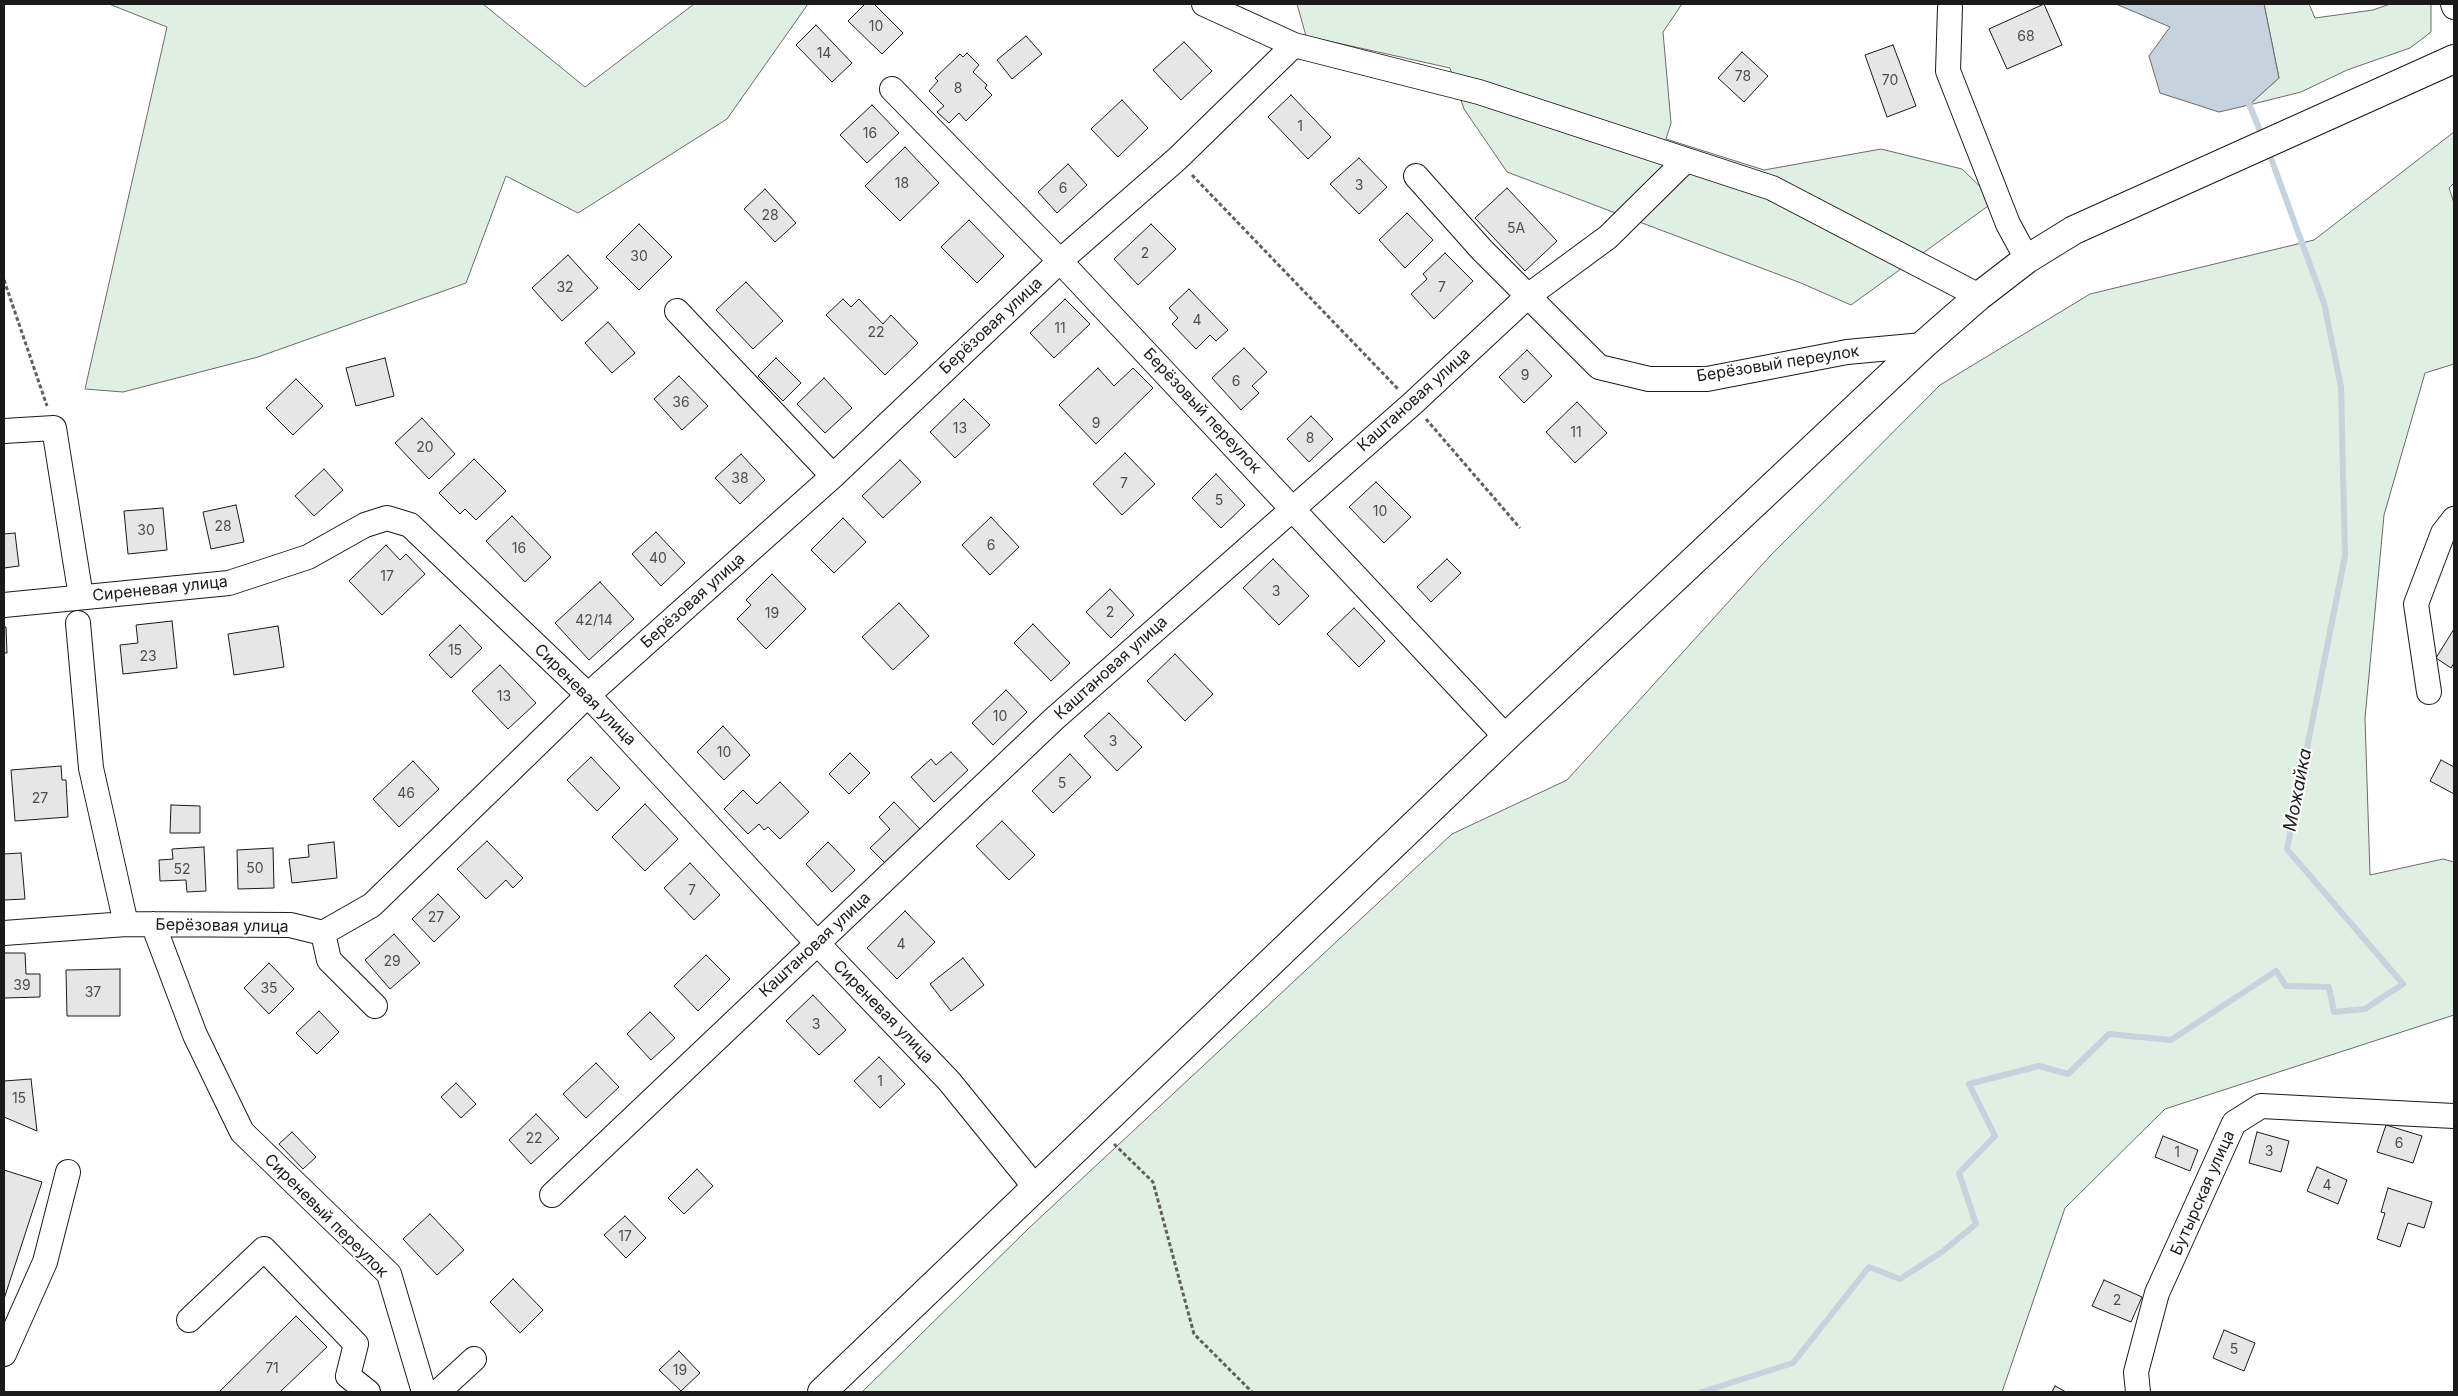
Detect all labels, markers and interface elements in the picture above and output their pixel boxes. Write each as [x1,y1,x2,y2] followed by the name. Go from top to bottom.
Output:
[869,19,883,35] house number: 10
[2017,29,2035,45] house number: 68
[817,46,831,62] house number: 14
[1735,69,1751,85] house number: 78
[1882,73,1898,89] house number: 70
[954,81,962,97] house number: 8
[1297,119,1303,135] house number: 1
[863,126,877,142] house number: 16
[895,176,909,192] house number: 18
[1355,178,1363,194] house number: 3
[1059,181,1067,197] house number: 6
[761,208,779,224] house number: 28
[1507,221,1525,237] house number: 5А
[1141,246,1149,262] house number: 2
[630,249,648,265] house number: 30
[936,274,1046,378] street label: Берёзовая улица
[556,280,574,296] house number: 32
[1438,280,1446,296] house number: 7
[1192,313,1202,329] house number: 4
[1054,321,1066,337] house number: 11
[867,325,885,341] house number: 22
[1695,342,1861,386] street label: Берёзовый переулок
[1139,344,1265,478] street label: Берёзовый переулок
[1354,344,1474,456] street label: Каштановая улица
[1521,368,1529,384] house number: 9
[1232,374,1240,390] house number: 6
[672,395,690,411] house number: 36
[1092,416,1100,432] house number: 9
[953,421,967,437] house number: 13
[1570,425,1582,441] house number: 11
[1306,431,1314,447] house number: 8
[416,440,434,456] house number: 20
[731,471,749,487] house number: 38
[1120,476,1128,492] house number: 7
[1215,493,1223,509] house number: 5
[1373,504,1387,520] house number: 10
[214,519,232,535] house number: 28
[137,523,155,539] house number: 30
[987,538,995,554] house number: 6
[512,541,526,557] house number: 16
[637,549,749,653] street label: Берёзовая улица
[649,551,667,567] house number: 40
[380,569,394,585] house number: 17
[91,572,229,606] street label: Сиреневая улица
[1272,584,1280,600] house number: 3
[1106,605,1114,621] house number: 2
[765,606,779,622] house number: 19
[1051,612,1171,724] street label: Каштановая улица
[575,613,613,629] house number: 42/14
[530,640,640,750] street label: Сиреневая улица
[448,643,462,659] house number: 15
[139,649,157,665] house number: 23
[497,689,511,705] house number: 13
[993,709,1007,725] house number: 10
[1109,734,1117,750] house number: 3
[717,745,731,761] house number: 10
[2279,747,2317,833] water label: Можайка
[1058,776,1066,792] house number: 5
[397,786,415,802] house number: 46
[32,791,48,807] house number: 27
[246,861,264,877] house number: 50
[173,862,191,878] house number: 52
[688,883,696,899] house number: 7
[755,888,875,1002] street label: Каштановая улица
[428,910,444,926] house number: 27
[155,915,289,937] street label: Берёзовая улица
[896,937,906,953] house number: 4
[383,954,401,970] house number: 29
[829,956,937,1068] street label: Сиреневая улица
[13,978,31,994] house number: 39
[260,981,278,997] house number: 35
[85,985,101,1001] house number: 37
[812,1017,820,1033] house number: 3
[877,1074,883,1090] house number: 1
[12,1091,26,1107] house number: 15
[2167,1128,2239,1258] street label: Бутырская улица
[525,1131,543,1147] house number: 22
[2395,1136,2403,1152] house number: 6
[2265,1144,2273,1160] house number: 3
[2174,1145,2180,1161] house number: 1
[260,1150,392,1282] street label: Сиреневый переулок
[2322,1178,2332,1194] house number: 4
[618,1229,632,1245] house number: 17
[2113,1293,2121,1309] house number: 2
[2230,1342,2238,1358] house number: 5
[265,1361,279,1377] house number: 71
[673,1363,687,1379] house number: 19

